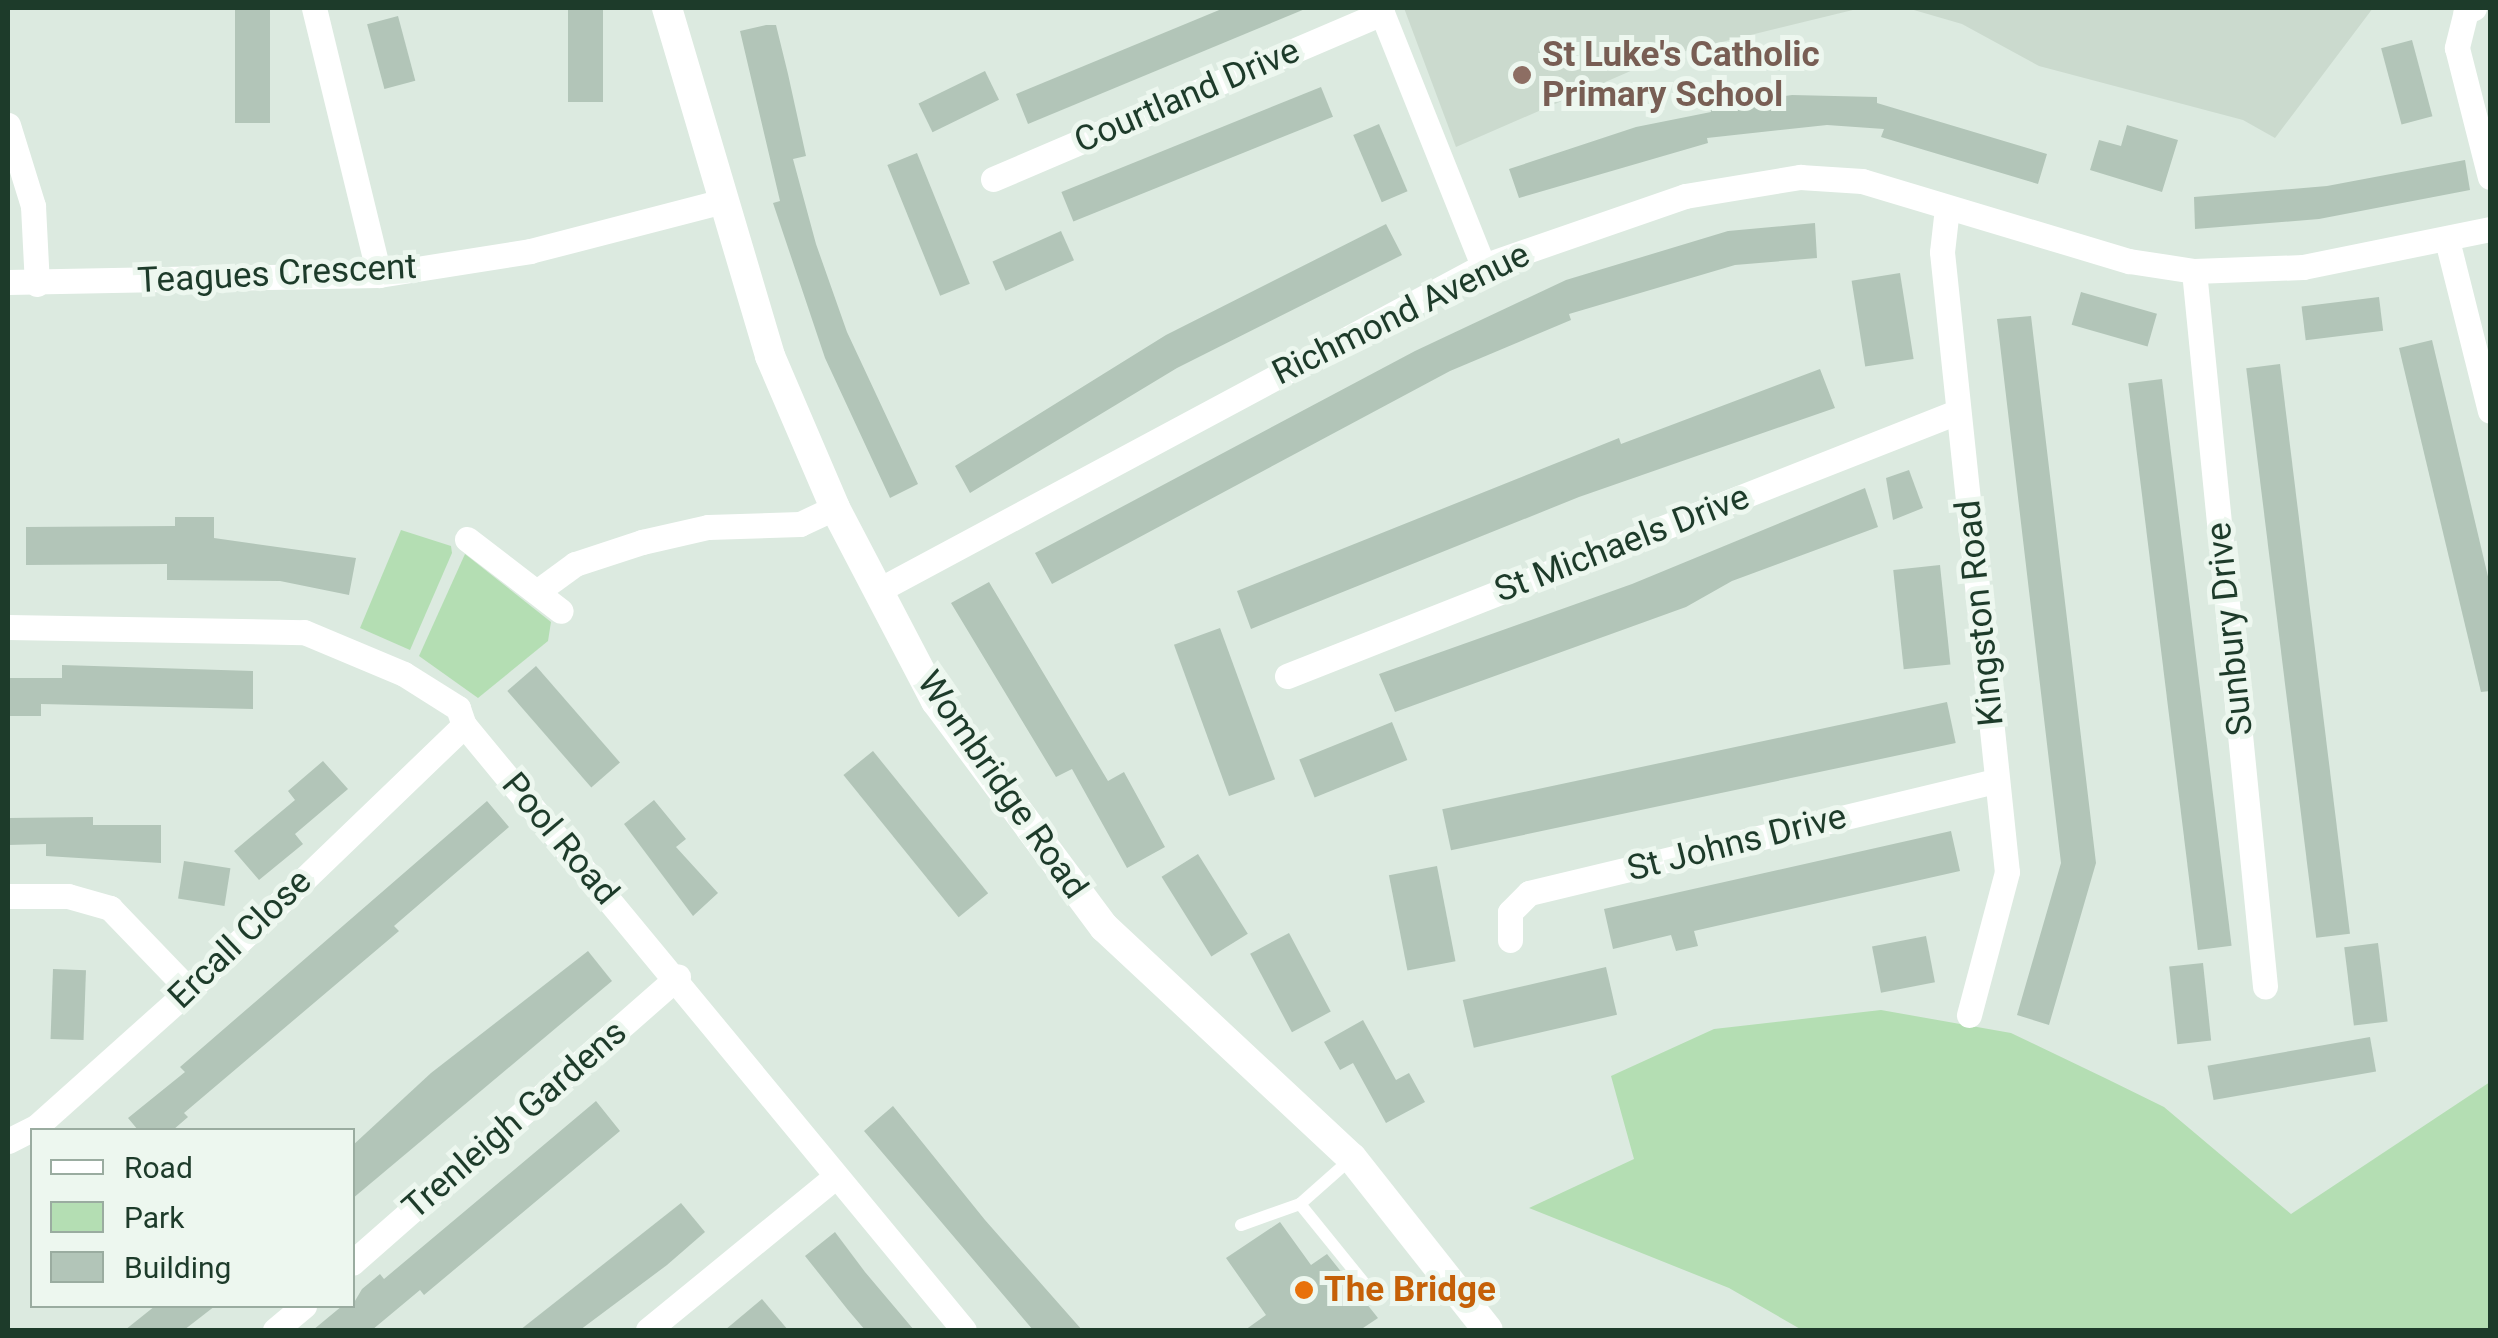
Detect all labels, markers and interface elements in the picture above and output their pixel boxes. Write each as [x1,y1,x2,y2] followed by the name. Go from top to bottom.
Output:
[1068,30,1306,162] street label: Courtland Drive
[1542,34,1820,116] place label: St Luke's Catholic Primary School
[1511,64,1533,86] marker: St Luke's Catholic Primary School
[1266,234,1536,394] street label: Richmond Avenue
[136,246,418,302] street label: Teagues Crescent
[1489,476,1755,612] street label: St Michaels Drive
[1947,498,2013,728] street label: Kingston Road
[2198,520,2262,738] street label: Sunbury Drive
[908,663,1096,907] street label: Wombridge Road
[493,764,627,914] street label: Pool Road
[1623,796,1851,890] street label: St Johns Drive
[160,861,320,1017] street label: Ercall Close
[395,1012,635,1228] street label: Trenleigh Gardens
[30,1128,355,1308] legend
[124,1150,193,1185] text: Road
[124,1200,184,1235] text: Park
[124,1250,231,1285] text: Building
[1324,1269,1496,1311] place label: The Bridge
[1293,1279,1315,1301] marker: The Bridge

